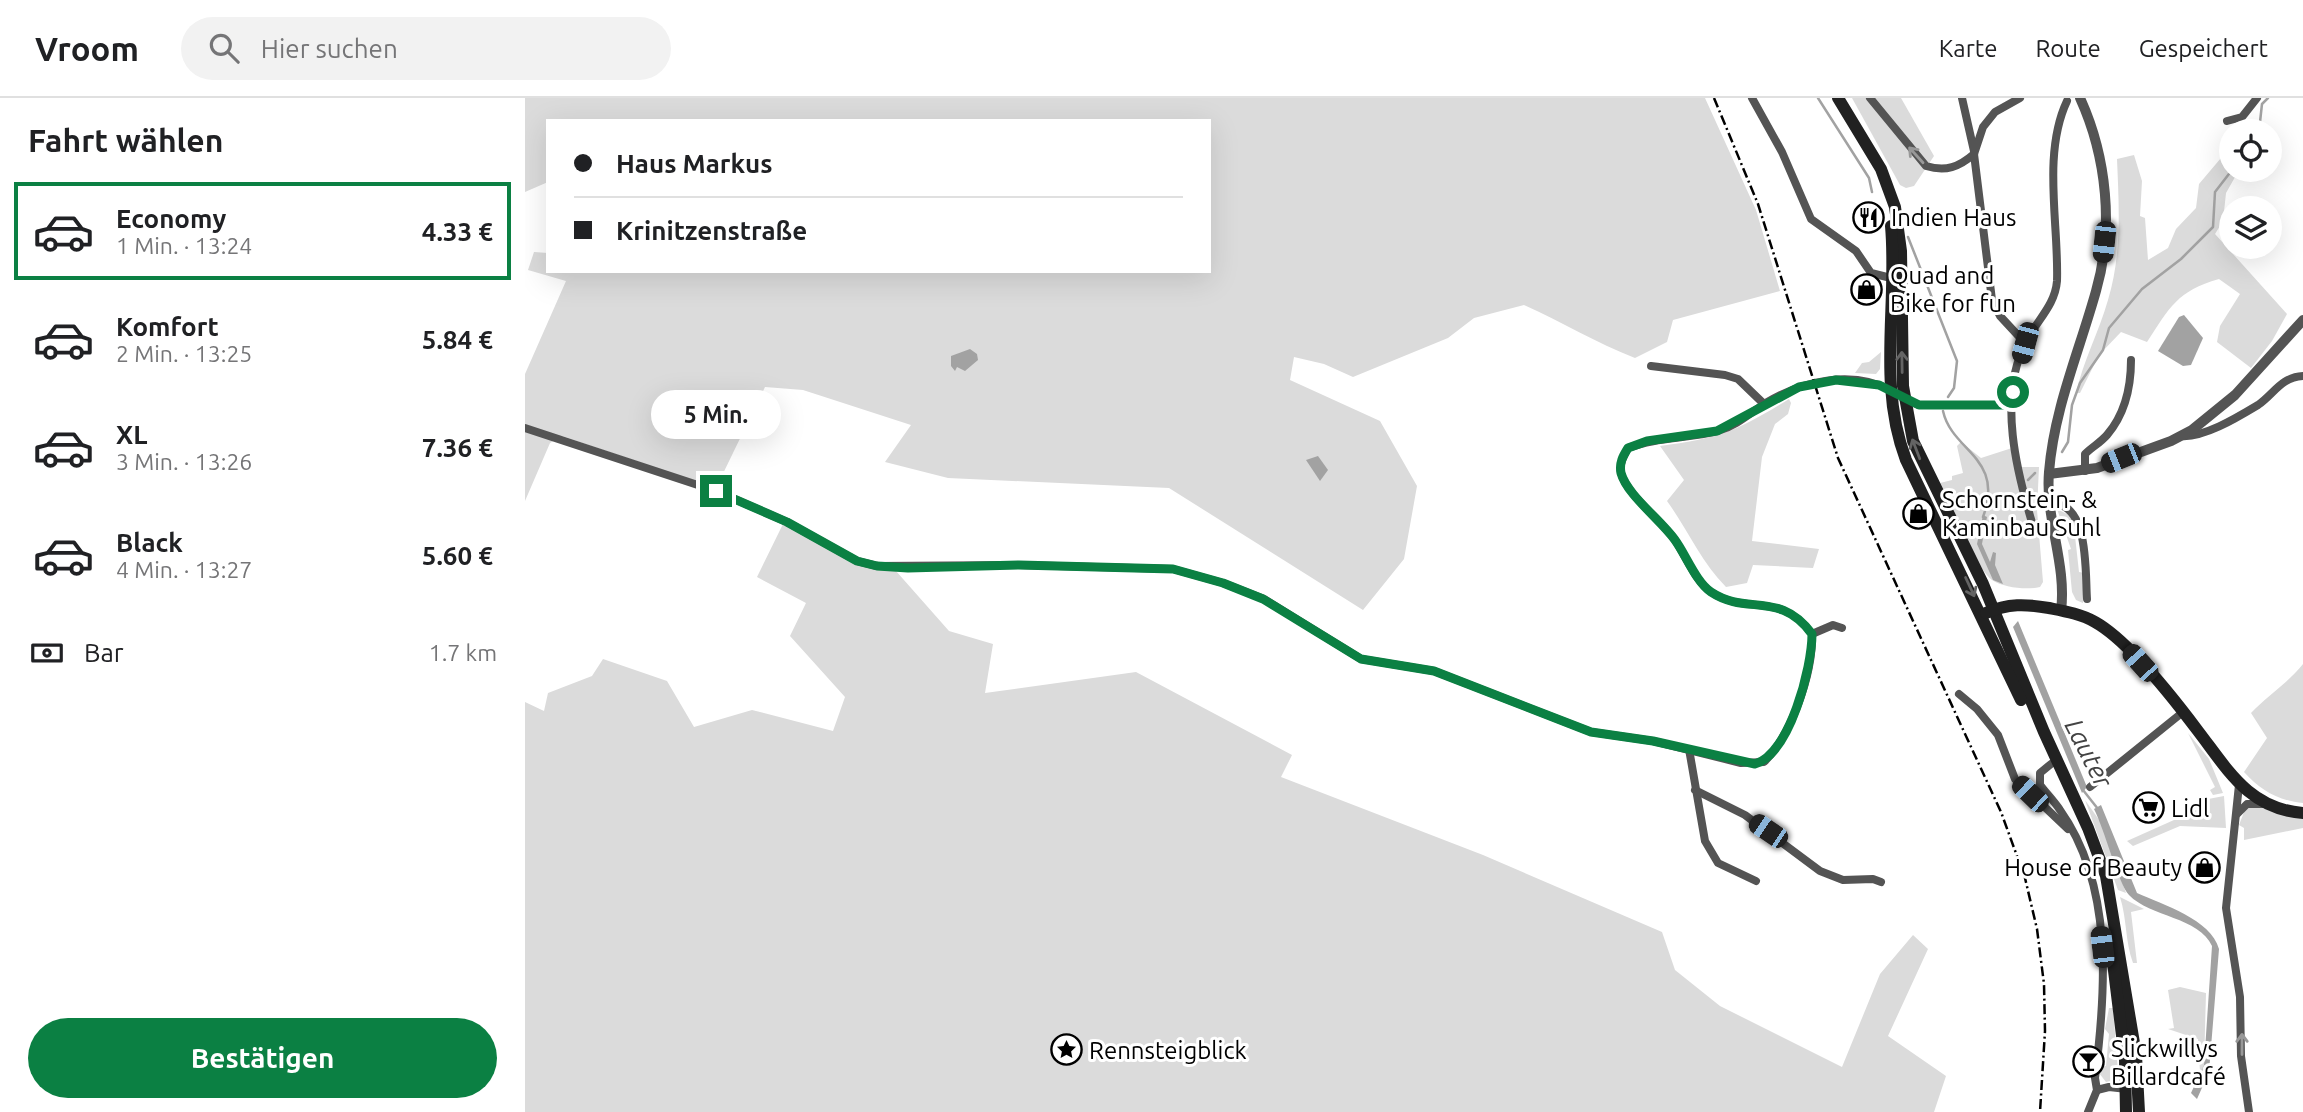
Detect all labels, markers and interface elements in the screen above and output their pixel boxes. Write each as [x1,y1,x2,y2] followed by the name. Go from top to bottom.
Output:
[181,17,671,80] search box
[205,29,243,67] icon: search
[35,30,139,67] text: Vroom
[261,34,398,63] text: Hier suchen
[1939,35,1997,62] text: Karte
[2035,35,2101,62] text: Route
[2139,35,2268,62] text: Gespeichert
[2219,119,2282,259] map controls
[2219,119,2282,182] button: locate
[28,122,223,158] text: Fahrt wählen
[1908,146,1924,164] one-way arrow
[616,149,772,178] text: Haus Markus
[2219,196,2282,259] button: layers
[32,200,95,263] icon: car
[1851,200,1885,234] restaurant icon: Indien Haus
[116,204,226,233] text: Economy
[1891,204,2016,231] place label: Indien Haus
[616,216,807,245] text: Krinitzenstraße
[422,217,493,246] text: 4.33 €
[2092,220,2117,264] car
[116,233,252,258] text: 1 Min. · 13:24
[1890,262,2016,317] place label: Quad and Bike for fun
[1850,272,1884,306] shop icon: Quad and Bike for fun
[32,308,95,371] icon: car
[116,312,219,341] text: Komfort
[2010,320,2041,366] car
[422,325,493,354] text: 5.84 €
[116,341,252,366] text: 2 Min. · 13:25
[1895,351,1909,374] one-way arrow
[1997,376,2029,408] route start
[651,390,781,438] callout: 5 Min.
[684,402,748,427] text: 5 Min.
[32,416,95,479] icon: car
[116,420,147,449] text: XL
[422,433,493,462] text: 7.36 €
[1909,438,1922,460] one-way arrow
[2098,440,2145,476] car
[116,449,252,474] text: 3 Min. · 13:26
[700,475,732,507] route end
[1942,486,2101,541] place label: Schornstein- & Kaminbau Suhl
[1902,496,1936,530] shop icon: Schornstein- & Kaminbau Suhl
[32,524,95,587] icon: car
[116,528,183,557] text: Black
[422,541,493,570] text: 5.60 €
[116,557,252,582] text: 4 Min. · 13:27
[1964,576,1977,597] one-way arrow
[28,634,66,672] icon: cash
[84,638,124,667] text: Bar
[429,640,497,665] text: 1.7 km
[2119,640,2162,686] car
[2060,714,2119,793] water label: Lauter
[2008,772,2053,816] car
[2131,791,2165,825] supermarket icon: Lidl
[2171,795,2209,822] place label: Lidl
[1745,811,1792,851] car
[2188,850,2222,884] shop icon: House of Beauty
[2004,854,2182,881] place label: House of Beauty
[2090,925,2115,969] car
[28,1018,497,1098] button: Bestätigen
[1049,1033,1083,1067] place icon: Rennsteigblick
[2235,1033,2248,1056] one-way arrow
[2111,1035,2226,1090] place label: Slickwillys Billardcafé
[1089,1037,1247,1064] place label: Rennsteigblick
[2071,1045,2105,1079] bar icon: Slickwillys Billardcafé

